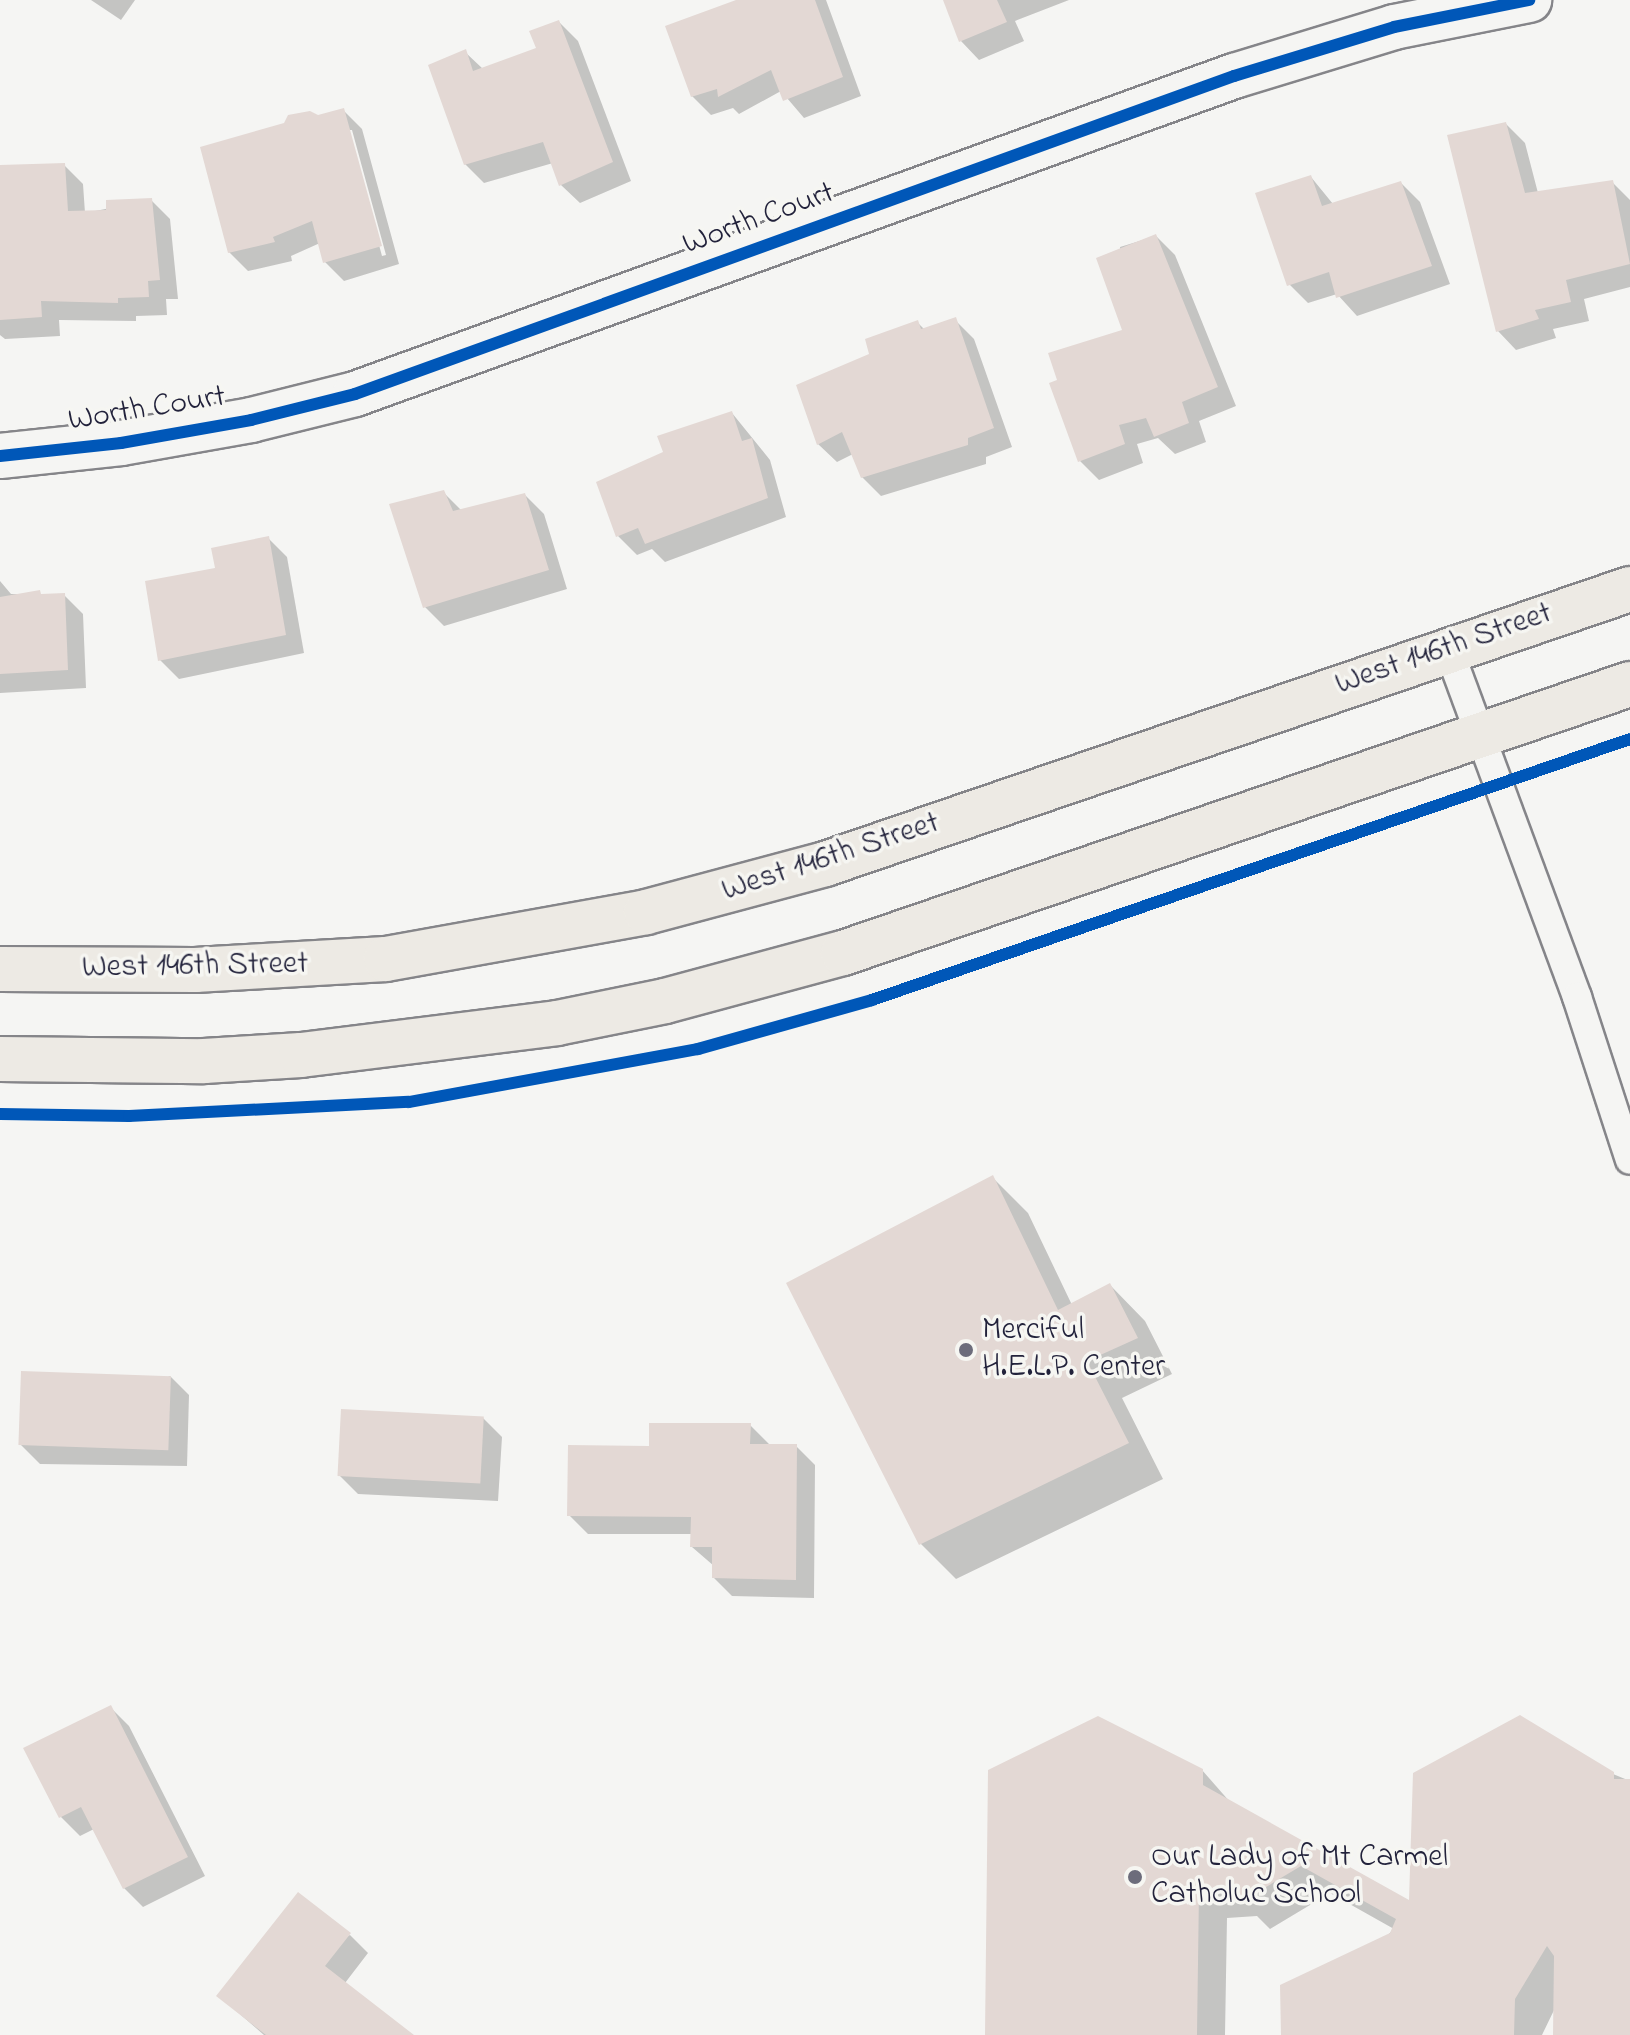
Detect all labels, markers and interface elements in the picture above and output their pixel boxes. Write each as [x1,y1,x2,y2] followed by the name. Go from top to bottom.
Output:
[678,175,840,265] street label: Worth Court
[66,379,228,441] street label: Worth Court
[1331,595,1557,705] street label: West 146th Street
[717,805,945,911] street label: West 146th Street
[82,946,308,988] street label: West 146th Street
[982,1313,1165,1388] place label: Merciful H.E.L.P. Center
[957,1341,975,1359] marker: Merciful H.E.L.P. Center
[1151,1840,1448,1915] place label: Our Lady of Mt Carmel Catholuc School
[1126,1868,1144,1886] marker: Our Lady of Mt Carmel Catholuc School

